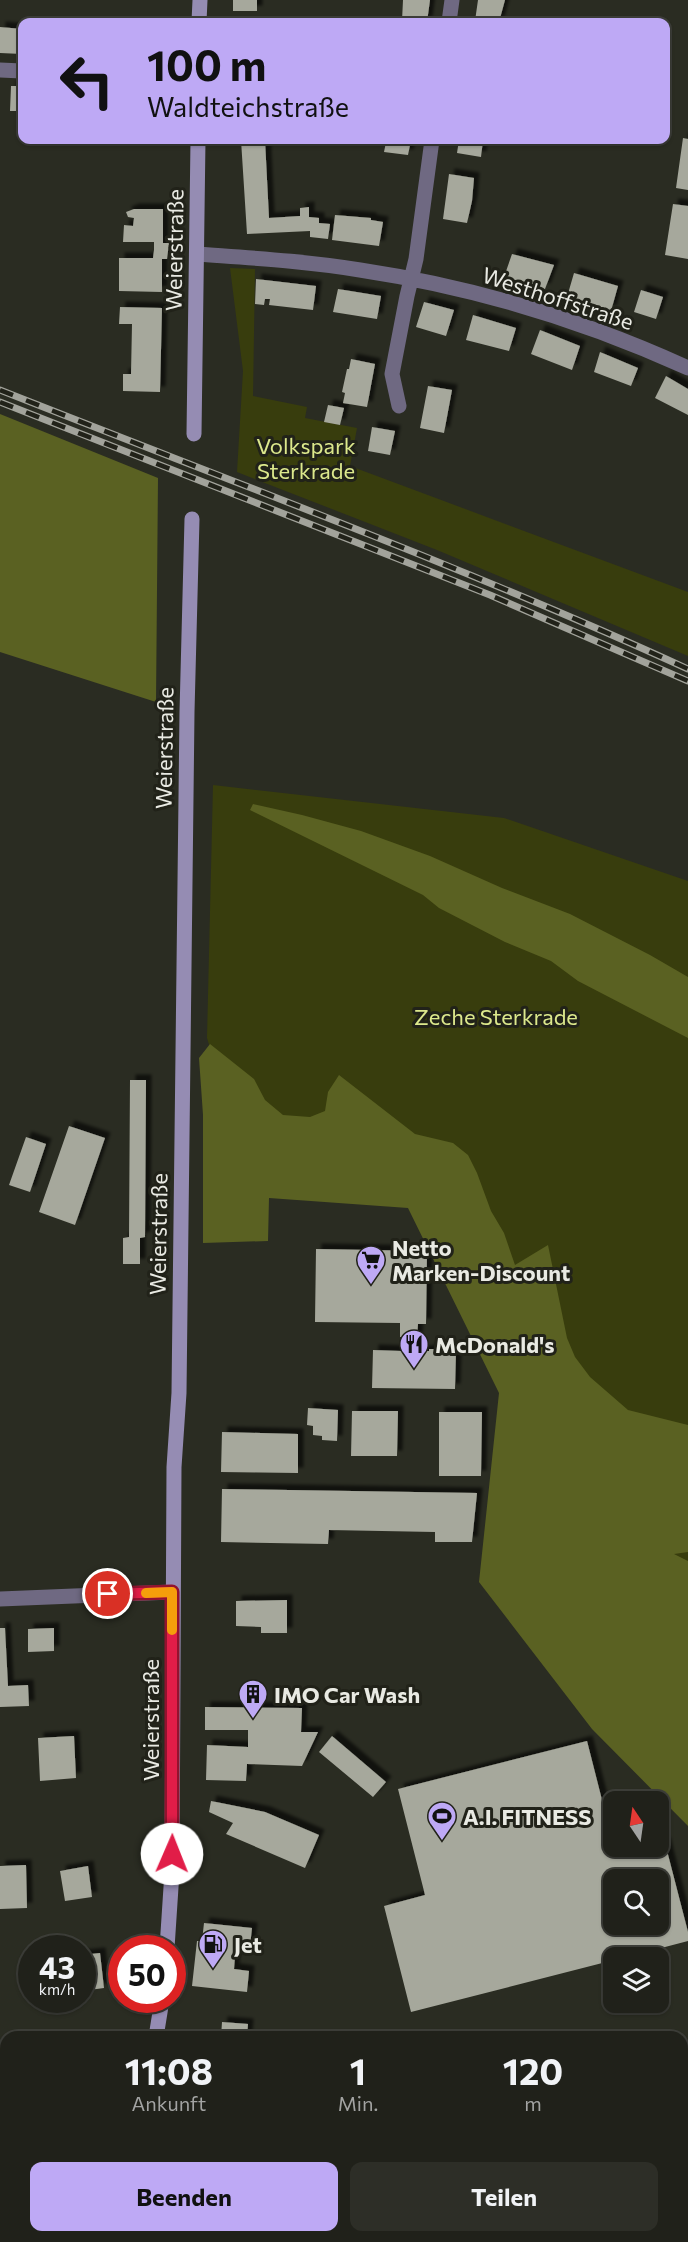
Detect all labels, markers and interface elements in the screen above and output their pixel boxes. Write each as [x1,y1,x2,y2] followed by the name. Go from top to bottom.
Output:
[147,38,267,90] text: 100 m
[48,42,126,120] icon: left
[147,90,349,123] text: Waldteichstraße
[159,189,189,311] street label: Weierstraße
[479,261,637,335] street label: Westhoffstraße
[256,432,356,484] park label: Volkspark Sterkrade
[149,687,179,809] street label: Weierstraße
[414,1003,578,1030] park label: Zeche Sterkrade
[143,1173,173,1295] street label: Weierstraße
[392,1234,570,1286] place label: Netto Marken-Discount
[355,1244,387,1286] supermarket icon: Netto Marken-Discount
[398,1328,430,1370] restaurant icon: McDonald's
[435,1331,554,1358] place label: McDonald's
[82,1568,133,1619] pin
[91,1577,124,1610] icon: arrive
[137,1659,164,1781] street label: Weierstraße
[237,1678,269,1720] building icon: IMO Car Wash
[274,1681,420,1708] place label: IMO Car Wash
[603,1791,669,1857] north arrow
[603,1791,669,2013] map controls
[426,1800,458,1842] sports icon: A.I. FITNESS
[463,1803,591,1830] place label: A.I. FITNESS
[140,1822,204,1886] position arrow
[603,1869,669,1935] button: search
[197,1928,229,1970] fuel station icon: Jet
[234,1931,262,1958] place label: Jet
[108,1935,186,2013] speed limit sign: 50
[603,1947,669,2013] button: layers
[39,1948,75,1985] text: 43
[39,1980,75,1998] text: km/h
[125,2048,213,2092] text: 11:08
[350,2048,366,2092] text: 1
[503,2048,563,2092] text: 120
[131,2091,206,2115] text: Ankunft
[338,2091,378,2115] text: Min.
[524,2091,542,2115] text: m
[30,2162,338,2231] button: Beenden
[350,2162,658,2231] button: Teilen

